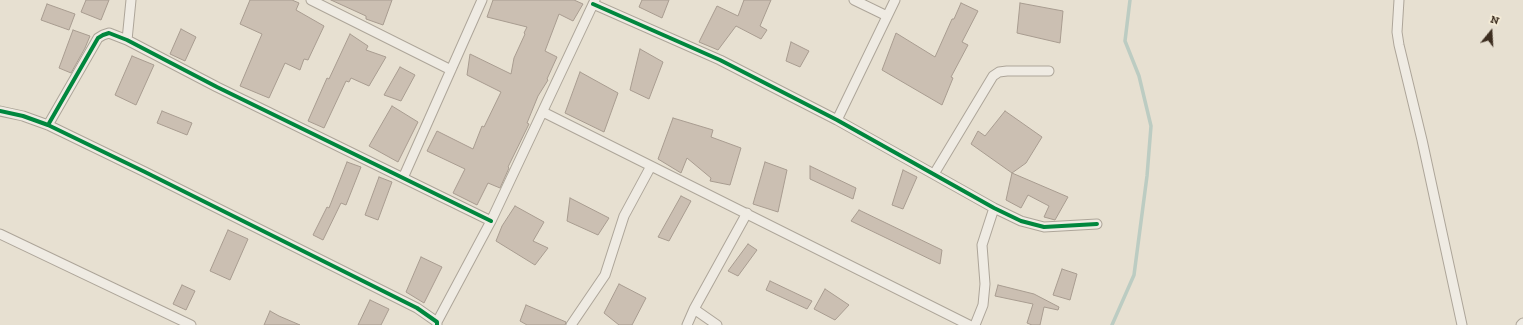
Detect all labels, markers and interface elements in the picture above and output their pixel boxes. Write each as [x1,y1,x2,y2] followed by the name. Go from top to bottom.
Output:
[1471,12,1511,52] north arrow
[1489,13,1501,28] text: N

